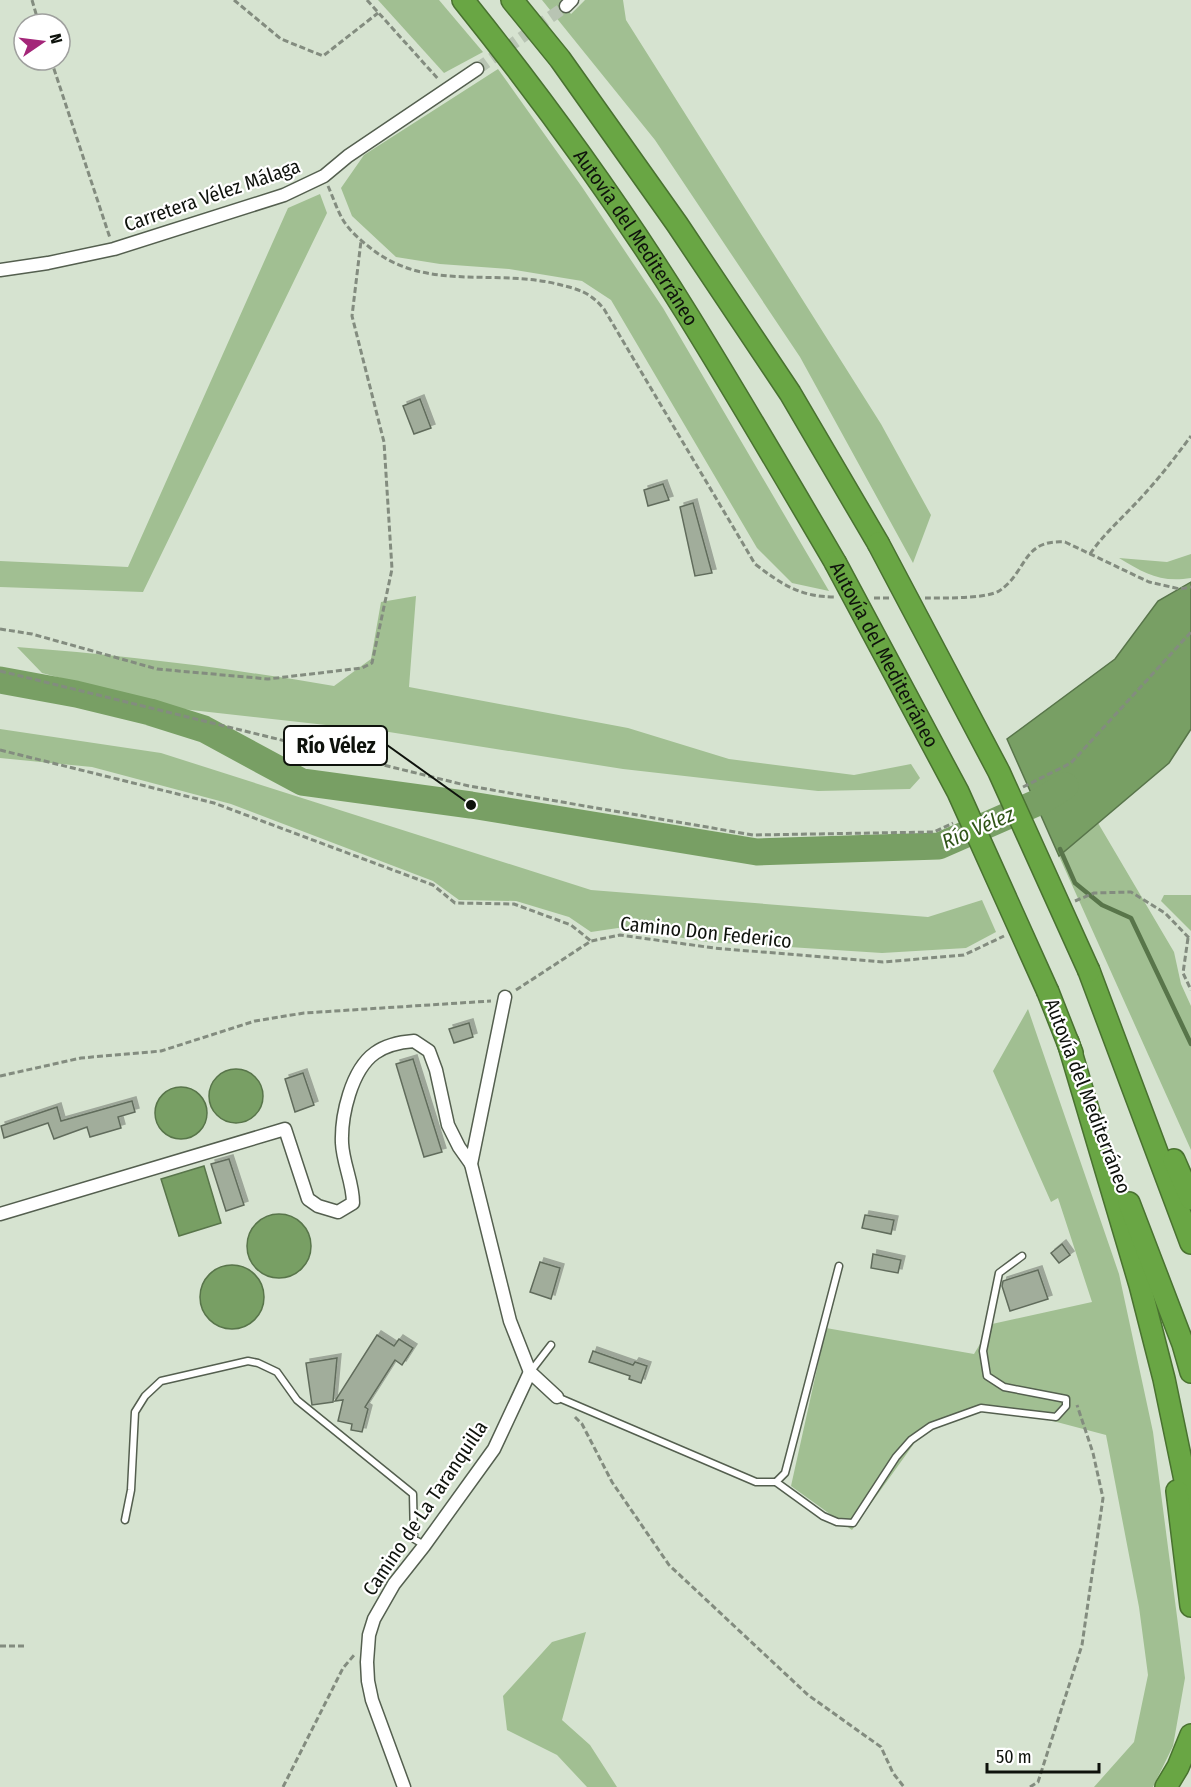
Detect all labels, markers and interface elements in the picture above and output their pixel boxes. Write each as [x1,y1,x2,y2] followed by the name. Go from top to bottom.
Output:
[12,12,72,72] north arrow
[46,32,66,45] text: N
[569,145,703,330] street label: Autovía del Mediterráneo
[121,154,303,236] street label: Carretera Vélez Málaga
[825,558,944,752] street label: Autovía del Mediterráneo
[284,726,387,765] callout: Río Vélez
[297,733,376,759] text: Río Vélez
[938,801,1019,855] water label: Río Vélez
[619,911,793,953] street label: Camino Don Federico
[1040,995,1136,1197] street label: Autovía del Mediterráneo
[358,1416,492,1600] street label: Camino de La Taranquilla
[987,1736,1100,1774] scale bar
[996,1746,1032,1768] text: 50 m

